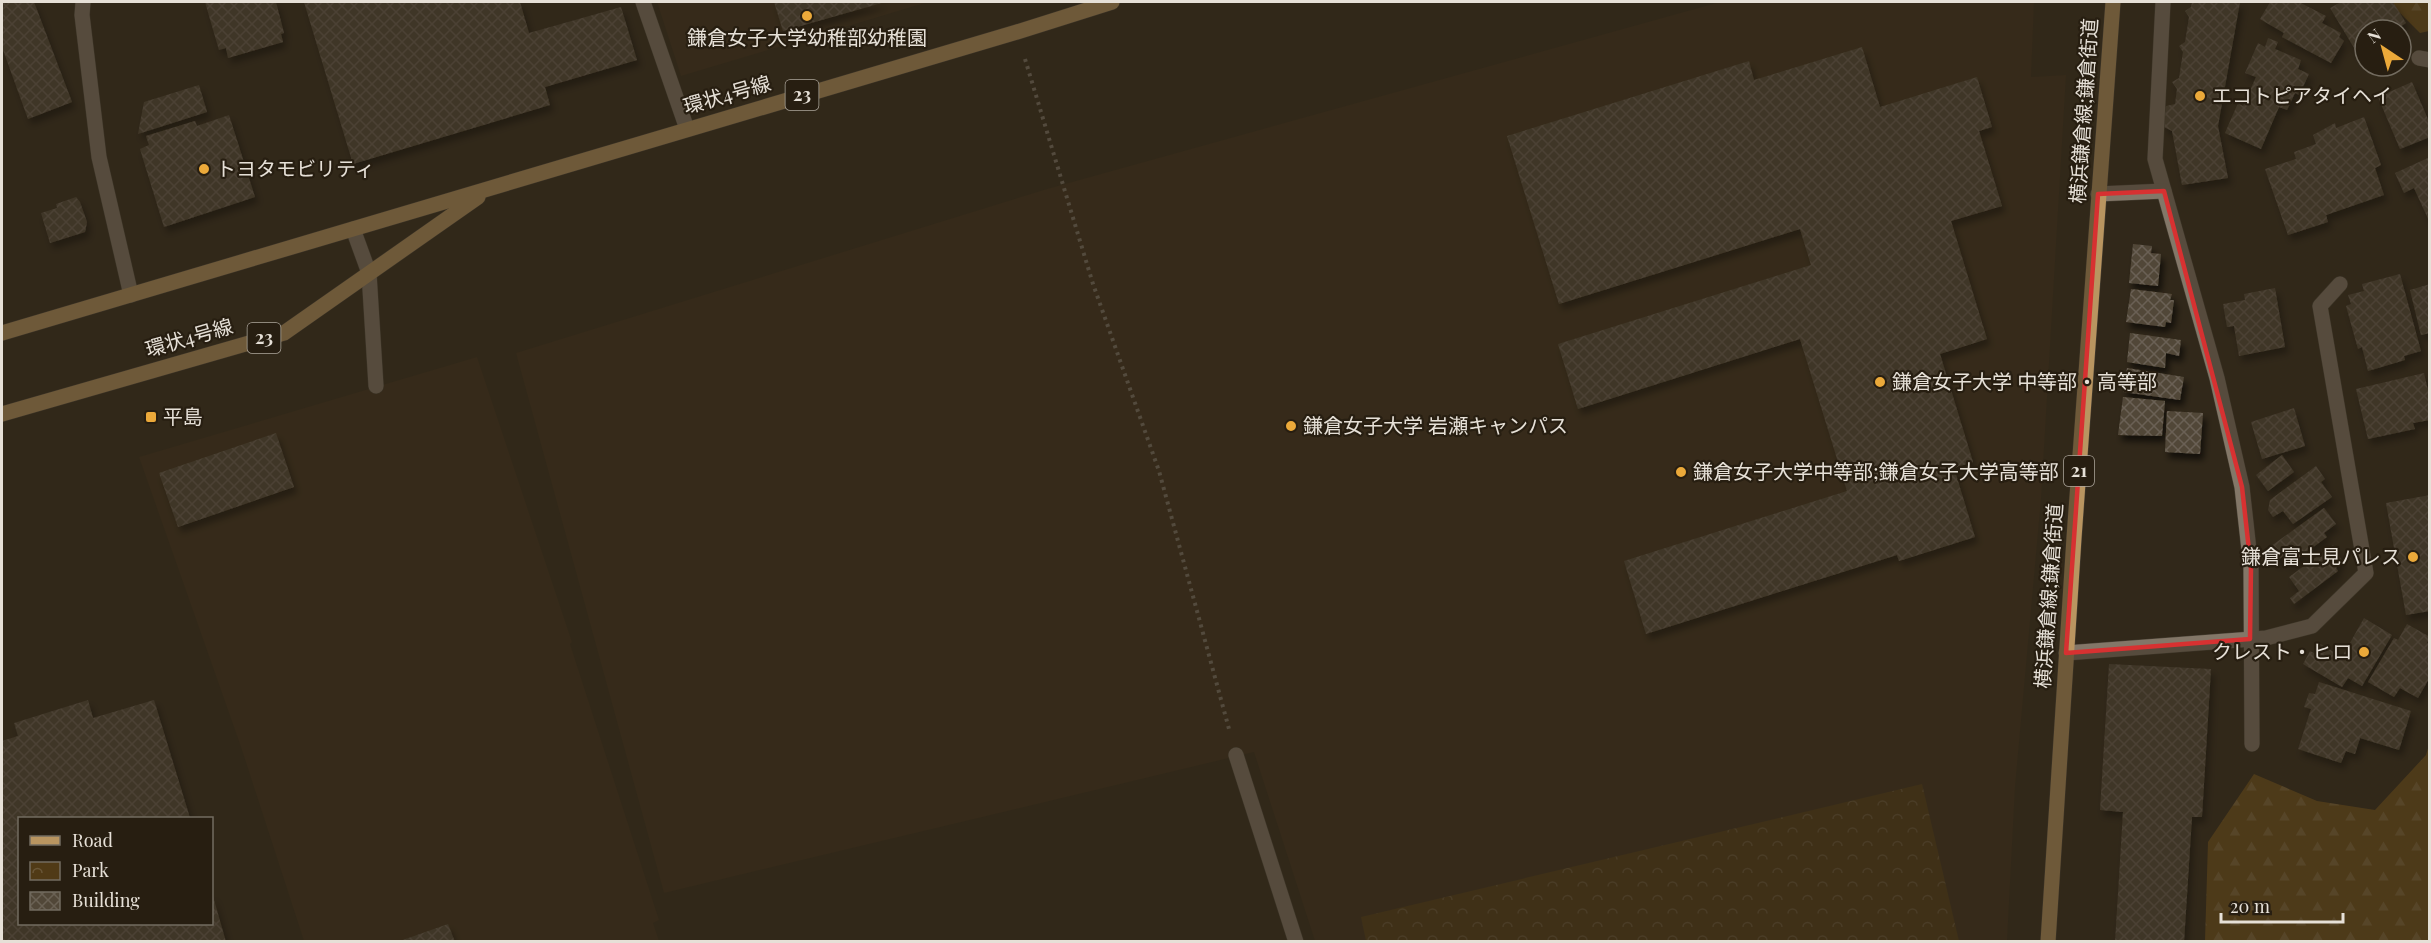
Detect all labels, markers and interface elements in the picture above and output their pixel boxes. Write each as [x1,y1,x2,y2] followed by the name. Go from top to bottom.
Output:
[800,9,814,23] marker: 鎌倉女子大学幼稚部幼稚園
[2063,17,2102,204] street label: 横浜鎌倉線;鎌倉街道
[2353,18,2413,78] north arrow
[687,23,927,50] place label: 鎌倉女子大学幼稚部幼稚園
[2363,23,2385,47] text: N
[680,68,774,119] street label: 環状4号線
[786,80,818,110] road number: 23
[2212,81,2392,108] place label: エコトピアタイヘイ
[2193,89,2207,103] marker: エコトピアタイヘイ
[216,154,375,181] place label: トヨタモビリティ
[197,162,211,176] marker: トヨタモビリティ
[142,311,236,362] street label: 環状4号線
[248,323,280,353] road number: 23
[1892,367,2157,394] place label: 鎌倉女子大学 中等部・高等部
[1873,375,1887,389] marker: 鎌倉女子大学 中等部・高等部
[163,402,203,429] place label: 平島
[144,410,158,424] marker: 平島
[1303,411,1568,438] place label: 鎌倉女子大学 岩瀬キャンパス
[1284,419,1298,433] marker: 鎌倉女子大学 岩瀬キャンパス
[2064,456,2094,486] road number: 21
[1693,457,2059,484] place label: 鎌倉女子大学中等部;鎌倉女子大学高等部
[1674,465,1688,479] marker: 鎌倉女子大学中等部;鎌倉女子大学高等部
[2028,502,2067,689] street label: 横浜鎌倉線;鎌倉街道
[2241,542,2401,569] place label: 鎌倉富士見パレス
[2406,550,2420,564] marker: 鎌倉富士見パレス
[2212,637,2352,664] place label: クレスト・ヒロ
[2357,645,2371,659] marker: クレスト・ヒロ
[18,817,213,925] legend
[72,828,113,852] text: Road
[72,858,109,882] text: Park
[2221,886,2342,924] scale bar
[72,888,140,912] text: Building
[2230,894,2270,918] text: 20 m

